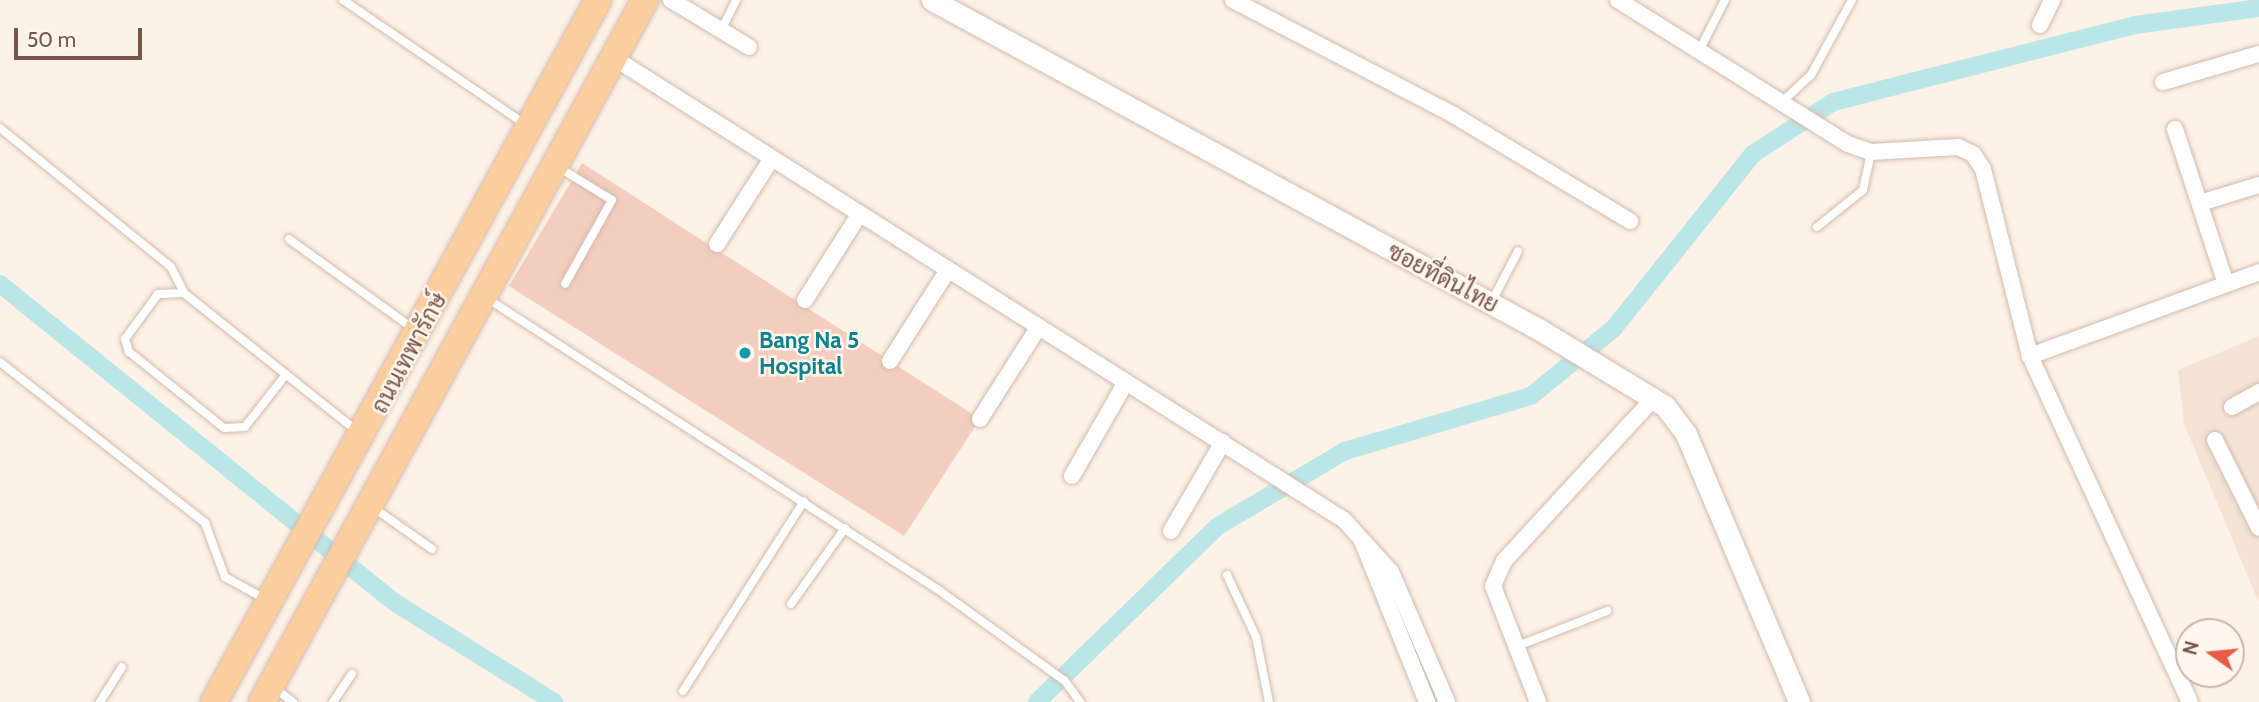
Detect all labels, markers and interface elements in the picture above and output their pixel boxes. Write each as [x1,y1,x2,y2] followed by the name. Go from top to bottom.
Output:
[18,14,145,58] scale bar
[27,27,76,52] text: 50 m
[1383,237,1503,319] street label: ซอยที่ดินไทย
[366,288,452,418] street label: ถนนเทพารักษ์
[759,326,859,380] place label: Bang Na 5 Hospital
[737,345,753,361] marker: Bang Na 5 Hospital
[2175,618,2245,688] north arrow
[2178,638,2204,657] text: N

